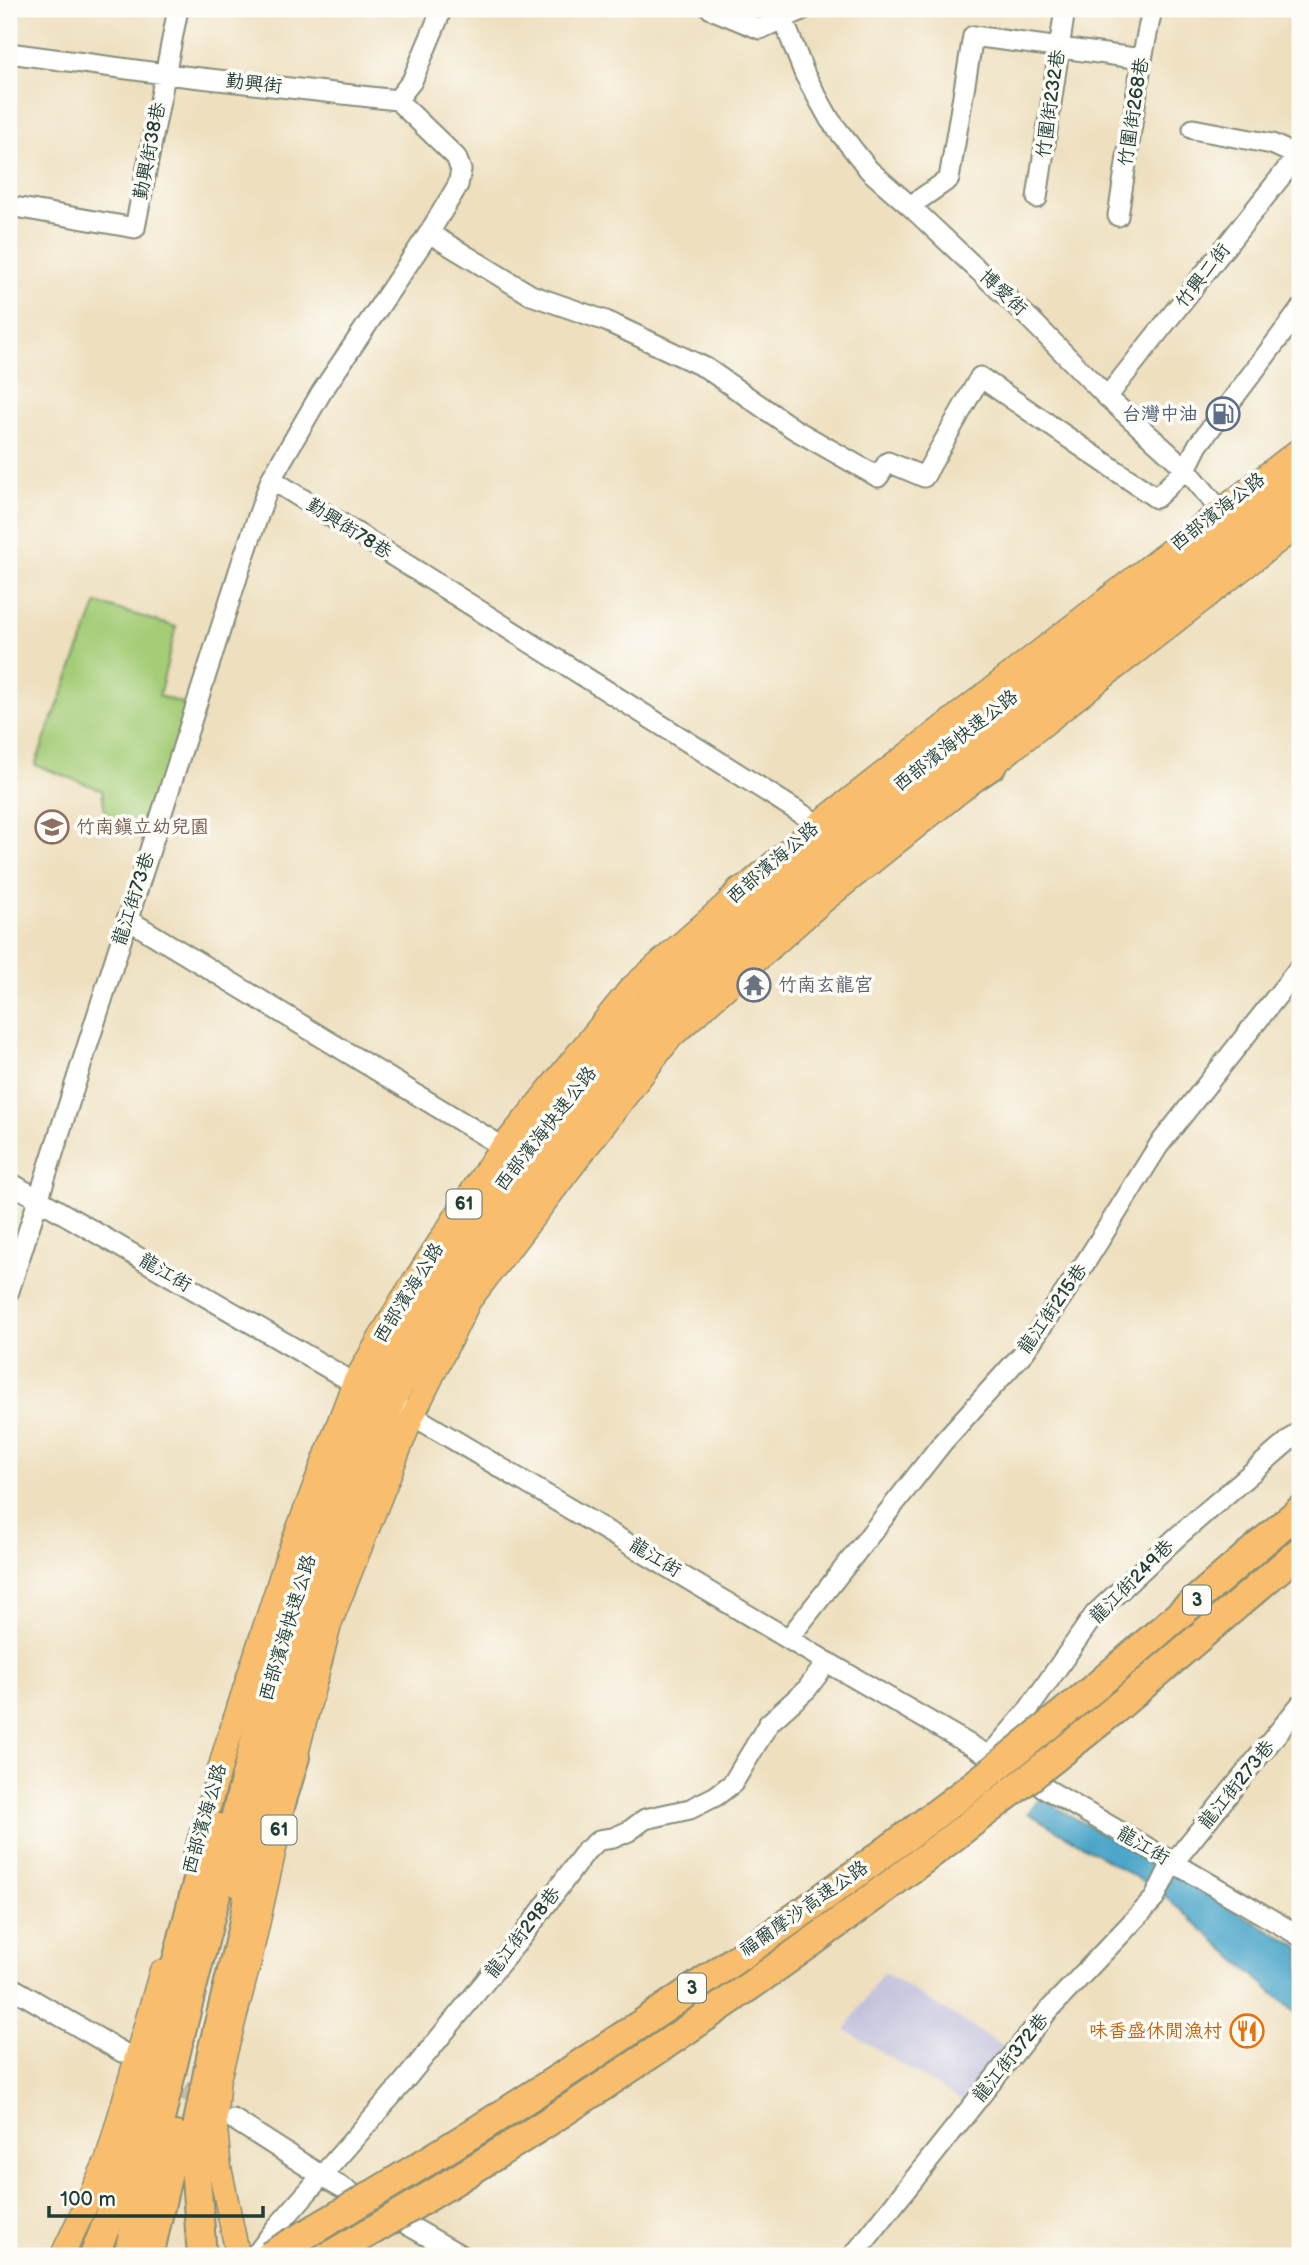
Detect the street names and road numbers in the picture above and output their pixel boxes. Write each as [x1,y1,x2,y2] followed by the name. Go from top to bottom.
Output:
[1032,48,1070,160] street label: 竹圍街232巷
[1114,56,1154,168] street label: 竹圍街268巷
[224,70,284,98] street label: 勤興街
[129,100,171,202] street label: 勤興街38巷
[1171,239,1235,313] street label: 竹興二街
[974,265,1032,321] street label: 博愛街
[1166,468,1270,556] street label: 西部濱海公路
[302,494,396,564] street label: 勤興街78巷
[889,685,1023,797] street label: 西部濱海快速公路
[722,817,824,909] street label: 西部濱海公路
[108,849,160,949] street label: 龍江街73巷
[490,1062,602,1196] street label: 西部濱海快速公路
[447,1190,482,1218] road number: 61
[369,1239,449,1347] street label: 西部濱海公路
[135,1249,195,1297] street label: 龍江街
[1013,1259,1093,1359] street label: 龍江街215巷
[625,1533,685,1583] street label: 龍江街
[1085,1535,1179,1629] street label: 龍江街249巷
[255,1552,321,1704] street label: 西部濱海快速公路
[1183,1586,1211,1615] road number: 3
[1194,1736,1280,1834] street label: 龍江街273巷
[178,1761,232,1877] street label: 西部濱海公路
[262,1816,296,1844] road number: 61
[1113,1822,1173,1870] street label: 龍江街
[735,1856,873,1962] street label: 福爾摩沙高速公路
[480,1883,566,1983] street label: 龍江街298巷
[678,1974,706,2002] road number: 3
[968,2009,1054,2107] street label: 龍江街372巷

